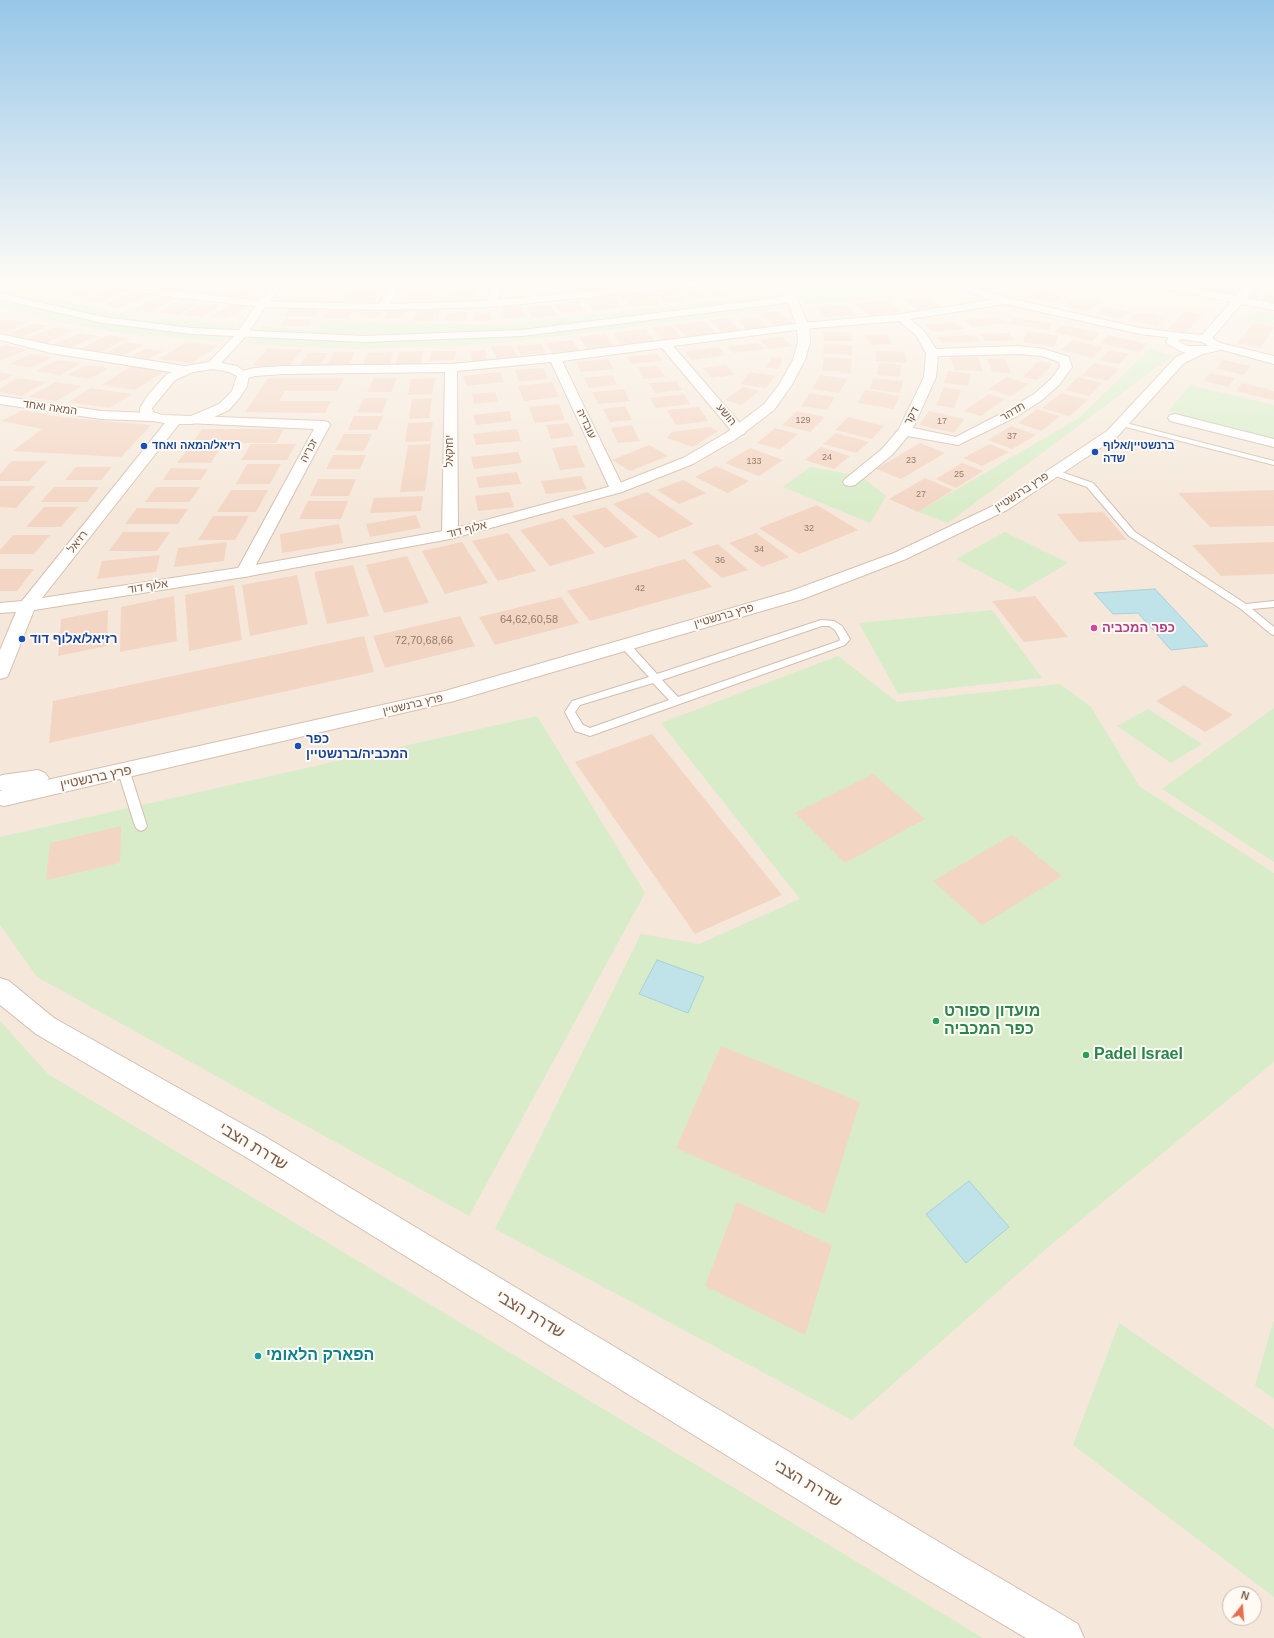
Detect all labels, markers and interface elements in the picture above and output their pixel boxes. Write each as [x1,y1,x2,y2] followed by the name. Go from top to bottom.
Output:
[22,398,78,418] street label: המאה ואחד
[998,400,1028,424] street label: תדהר
[713,401,739,429] street label: הושע
[902,405,922,427] street label: דקר
[573,407,599,441] street label: עובדיה
[795,416,811,426] house number: 129
[937,417,947,427] house number: 17
[1007,432,1017,442] house number: 37
[443,435,457,467] street label: יחזקאל
[297,437,321,465] street label: זכריה
[152,439,241,453] place label: רזיאל/המאה ואחד
[1103,439,1175,465] place label: ברנשטיין/אלוף שדה
[139,441,149,451] marker: רזיאל/המאה ואחד
[1090,447,1100,457] marker: ברנשטיין/אלוף שדה
[822,453,832,463] house number: 24
[906,456,916,466] house number: 23
[746,457,762,467] house number: 133
[954,470,964,480] house number: 25
[993,470,1051,514] street label: פרץ ברנשטיין
[916,490,926,500] house number: 27
[446,519,488,541] street label: אלוף דוד
[804,524,814,534] house number: 32
[65,528,91,556] street label: רזיאל
[754,545,764,555] house number: 34
[715,556,725,566] house number: 36
[127,577,169,597] street label: אלוף דוד
[635,584,645,594] house number: 42
[693,601,755,631] street label: פרץ ברנשטיין
[500,613,558,627] house number: 64,62,60,58
[1102,620,1175,636] place label: כפר המכביה
[1089,623,1099,633] marker: כפר המכביה
[30,631,117,647] place label: רזיאל/אלוף דוד
[17,634,27,644] marker: רזיאל/אלוף דוד
[395,634,453,648] house number: 72,70,68,66
[382,692,444,718] street label: פרץ ברנשטיין
[306,731,408,762] place label: כפר המכביה/ברנשטיין
[293,741,303,751] marker: כפר המכביה/ברנשטיין
[59,763,133,793] street label: פרץ ברנשטיין
[944,1002,1040,1040] place label: מועדון ספורט כפר המכביה
[931,1016,941,1026] marker: מועדון ספורט כפר המכביה
[1094,1045,1183,1065] place label: Padel Israel
[1081,1050,1091,1060] marker: Padel Israel
[215,1119,291,1175] street label: שדרת הצבי
[492,1287,568,1343] street label: שדרת הצבי
[266,1346,374,1366] place label: הפארק הלאומי
[253,1351,263,1361] marker: הפארק הלאומי
[769,1456,845,1512] street label: שדרת הצבי
[1222,1586,1262,1626] north arrow
[1240,1589,1251,1602] text: N

